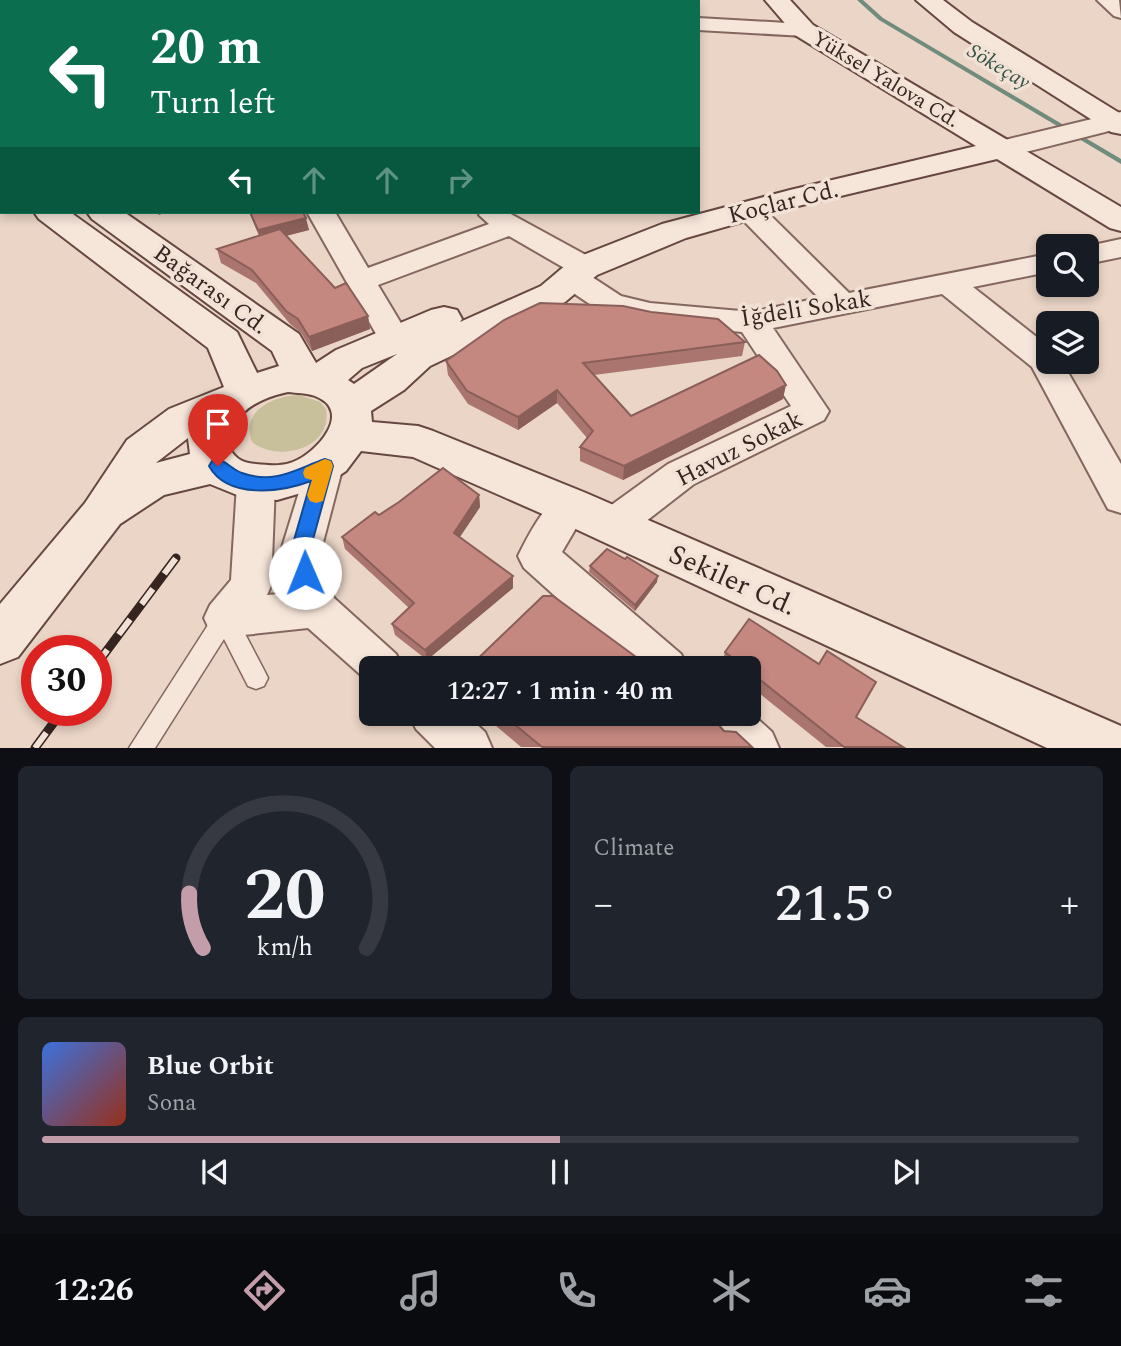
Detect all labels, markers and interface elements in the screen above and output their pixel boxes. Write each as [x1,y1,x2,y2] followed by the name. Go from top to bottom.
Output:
[150,11,261,86] text: 20 m
[806,23,965,137] street label: Yüksel Yalova Cd.
[35,28,126,119] icon: left
[961,36,1037,99] water label: Sökeçay
[150,79,276,128] text: Turn left
[222,161,260,199] icon: left
[295,161,333,199] icon: ahead
[368,161,406,199] icon: ahead
[441,161,479,199] icon: right
[724,172,842,234] street label: Koçlar Cd.
[1036,234,1099,374] map controls
[1036,234,1099,297] button: search
[146,236,275,344] street label: Bağarası Cd.
[738,281,874,337] street label: İğdeli Sokak
[1036,311,1099,374] button: layers
[188,394,248,466] pin
[670,402,809,496] street label: Havuz Sokak
[199,405,237,443] icon: arrive
[662,533,803,628] street label: Sekiler Cd.
[268,536,342,610] position arrow
[21,635,112,726] speed limit sign: 30
[447,671,673,711] text: 12:27 · 1 min · 40 m
[594,831,674,866] text: Climate
[244,842,326,953] text: 20
[775,865,898,944] text: 21.5°
[594,876,613,934] text: −
[1060,876,1079,934] text: +
[257,929,313,967] text: km/h
[147,1046,274,1086] text: Blue Orbit
[147,1086,197,1121] text: Sona
[196,1153,234,1191] icon: previous
[541,1153,579,1191] icon: pause
[887,1153,925,1191] icon: next
[53,1266,134,1315] text: 12:26
[240,1266,289,1315] icon: directions
[396,1266,445,1315] icon: music
[552,1266,601,1315] icon: phone
[707,1266,756,1315] icon: climate
[863,1266,912,1315] icon: car
[1019,1266,1068,1315] icon: filters

